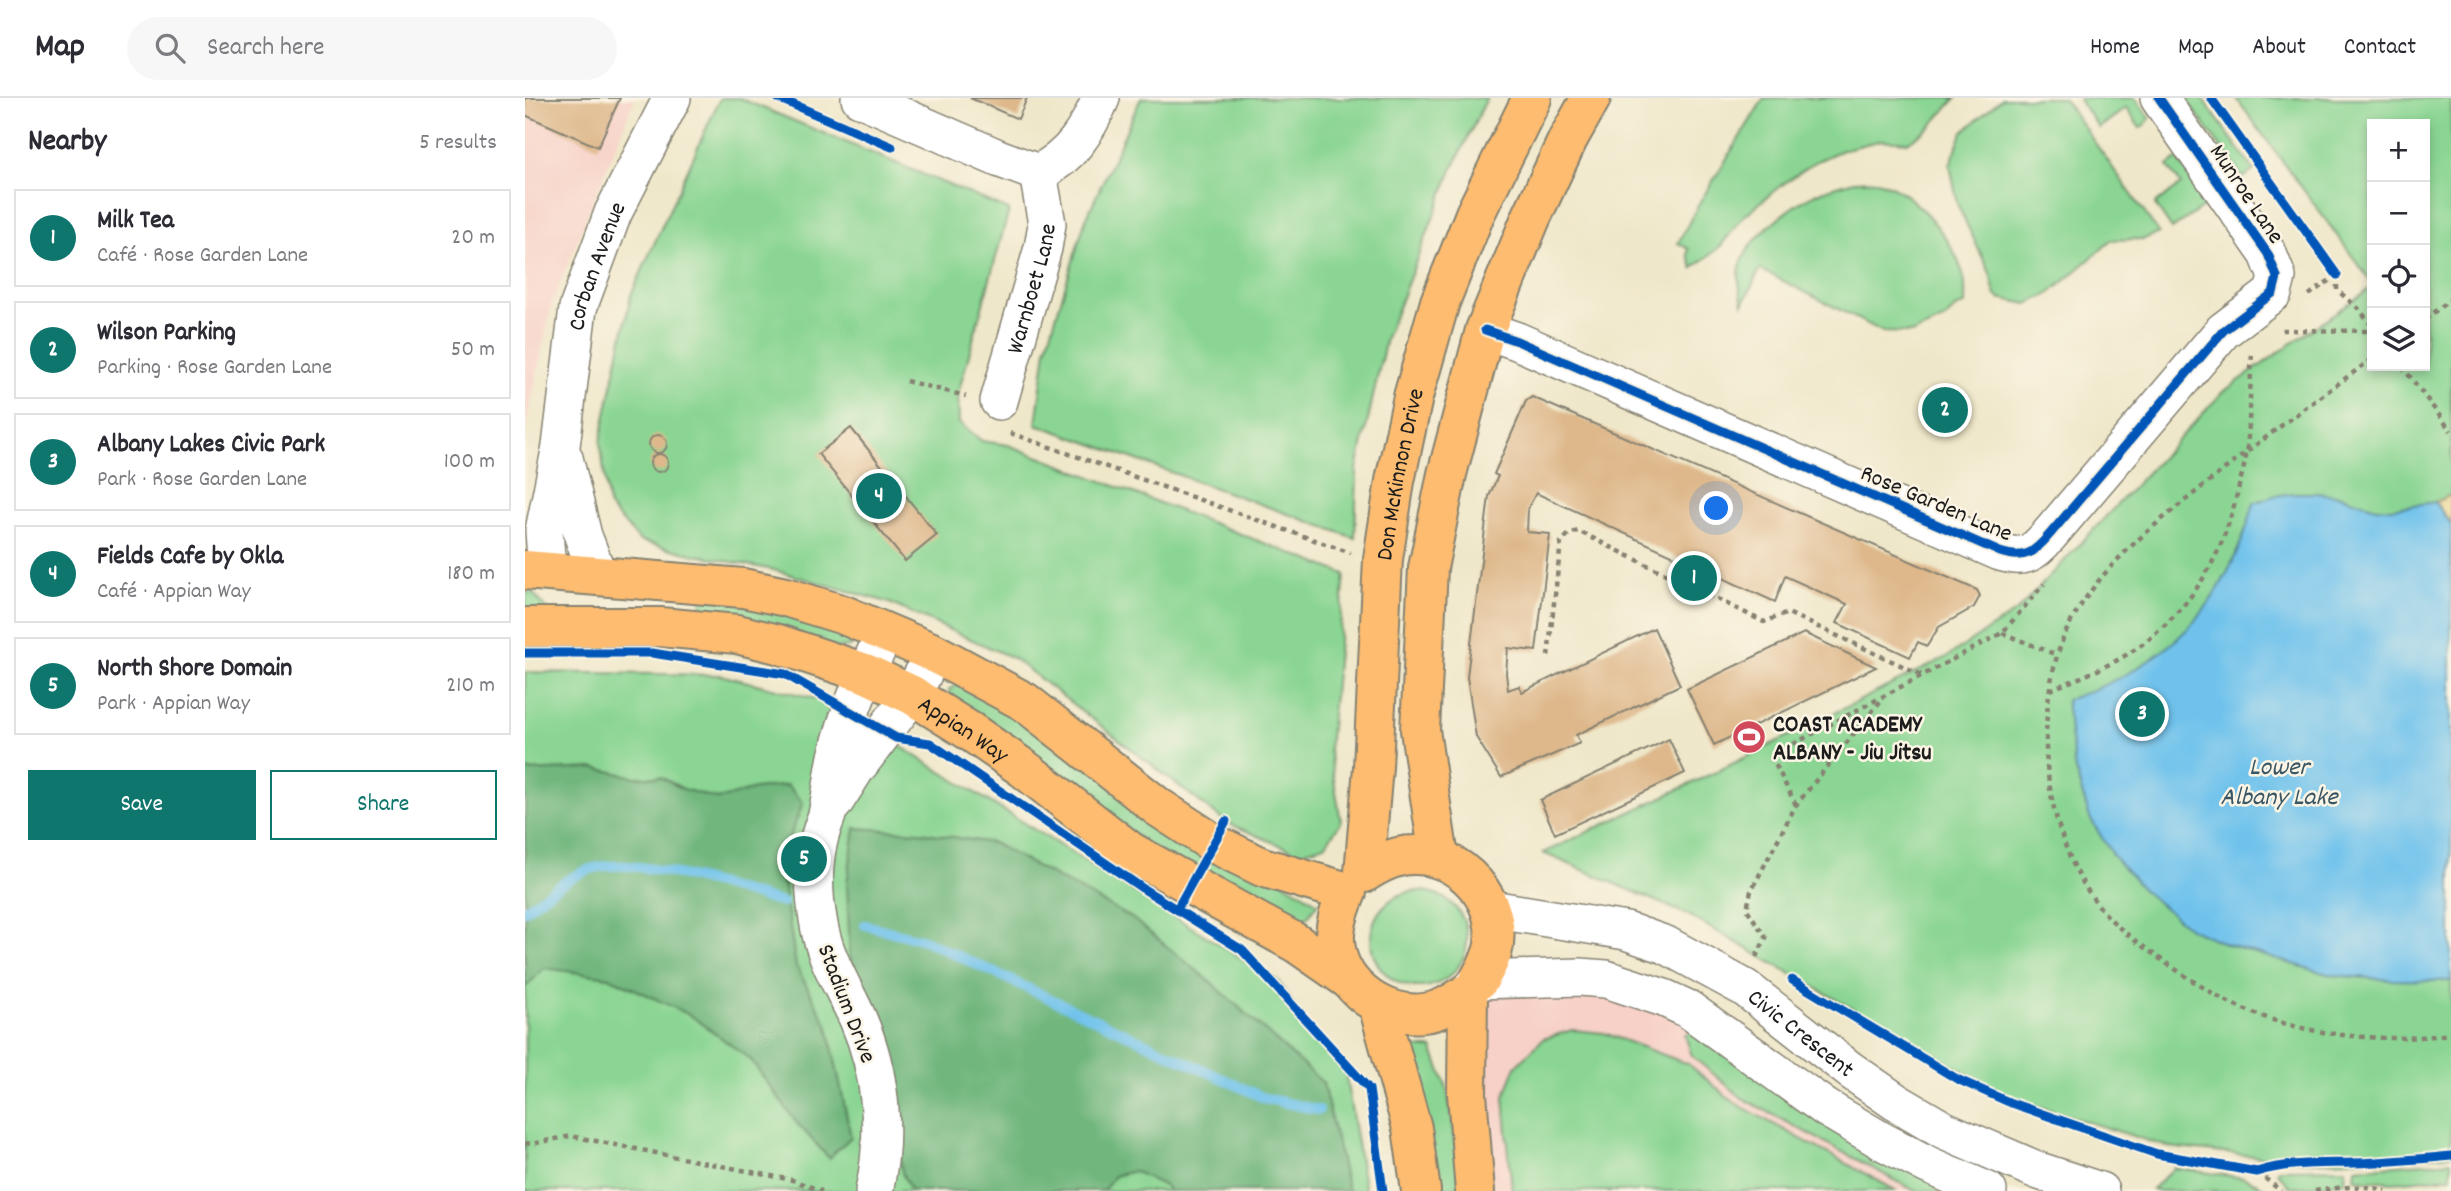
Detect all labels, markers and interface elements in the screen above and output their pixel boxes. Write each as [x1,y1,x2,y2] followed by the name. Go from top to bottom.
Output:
[127,17,617,80] search box
[35,25,85,72] text: Map
[151,29,189,67] icon: search
[207,30,325,67] text: Search here
[2090,31,2140,65] text: Home
[2178,31,2214,65] text: Map
[2252,31,2306,65] text: About
[2344,31,2416,65] text: Contact
[2367,119,2430,371] map controls
[2367,119,2430,182] button: +
[28,122,106,165] text: Nearby
[419,127,497,160] text: 5 results
[2200,138,2291,251] street label: Munroe Lane
[2367,182,2430,245] button: −
[561,196,636,333] street label: Corban Avenue
[97,203,174,240] text: Milk Tea
[999,221,1067,358] street label: Warnboet Lane
[50,222,56,255] text: 1
[451,222,495,255] text: 20 m
[97,240,308,273] text: Café · Rose Garden Lane
[2367,245,2430,308] button: locate
[2367,308,2430,371] button: layers
[97,315,236,352] text: Wilson Parking
[48,334,58,367] text: 2
[451,334,495,367] text: 50 m
[97,352,332,385] text: Parking · Rose Garden Lane
[1922,384,1968,436] pin: 2
[1369,385,1435,563] street label: Don McKinnon Drive
[97,427,325,464] text: Albany Lakes Civic Park
[48,446,58,479] text: 3
[444,446,495,479] text: 100 m
[1855,457,2017,552] street label: Rose Garden Lane
[97,464,307,497] text: Park · Rose Garden Lane
[856,470,902,522] pin: 4
[1699,491,1733,525] your location
[97,539,283,576] text: Fields Cafe by Okla
[1671,552,1717,604] pin: 1
[48,558,58,591] text: 4
[447,558,495,591] text: 180 m
[97,576,251,609] text: Café · Appian Way
[97,651,292,688] text: North Shore Domain
[48,670,58,703] text: 5
[446,670,495,703] text: 210 m
[97,688,250,721] text: Park · Appian Way
[2119,688,2165,740] pin: 3
[910,689,1016,774] street label: Appian Way
[1773,709,1932,771] place label: COAST ACADEMY ALBANY - Jiu Jitsu
[1730,718,1768,756] sports icon: COAST ACADEMY ALBANY - Jiu Jitsu
[2220,750,2339,817] water label: Lower Albany Lake
[28,770,256,840] button: Save
[270,770,497,840] button: Share
[781,833,827,885] pin: 5
[807,940,883,1068] street label: Stadium Drive
[1739,982,1861,1087] street label: Civic Crescent

